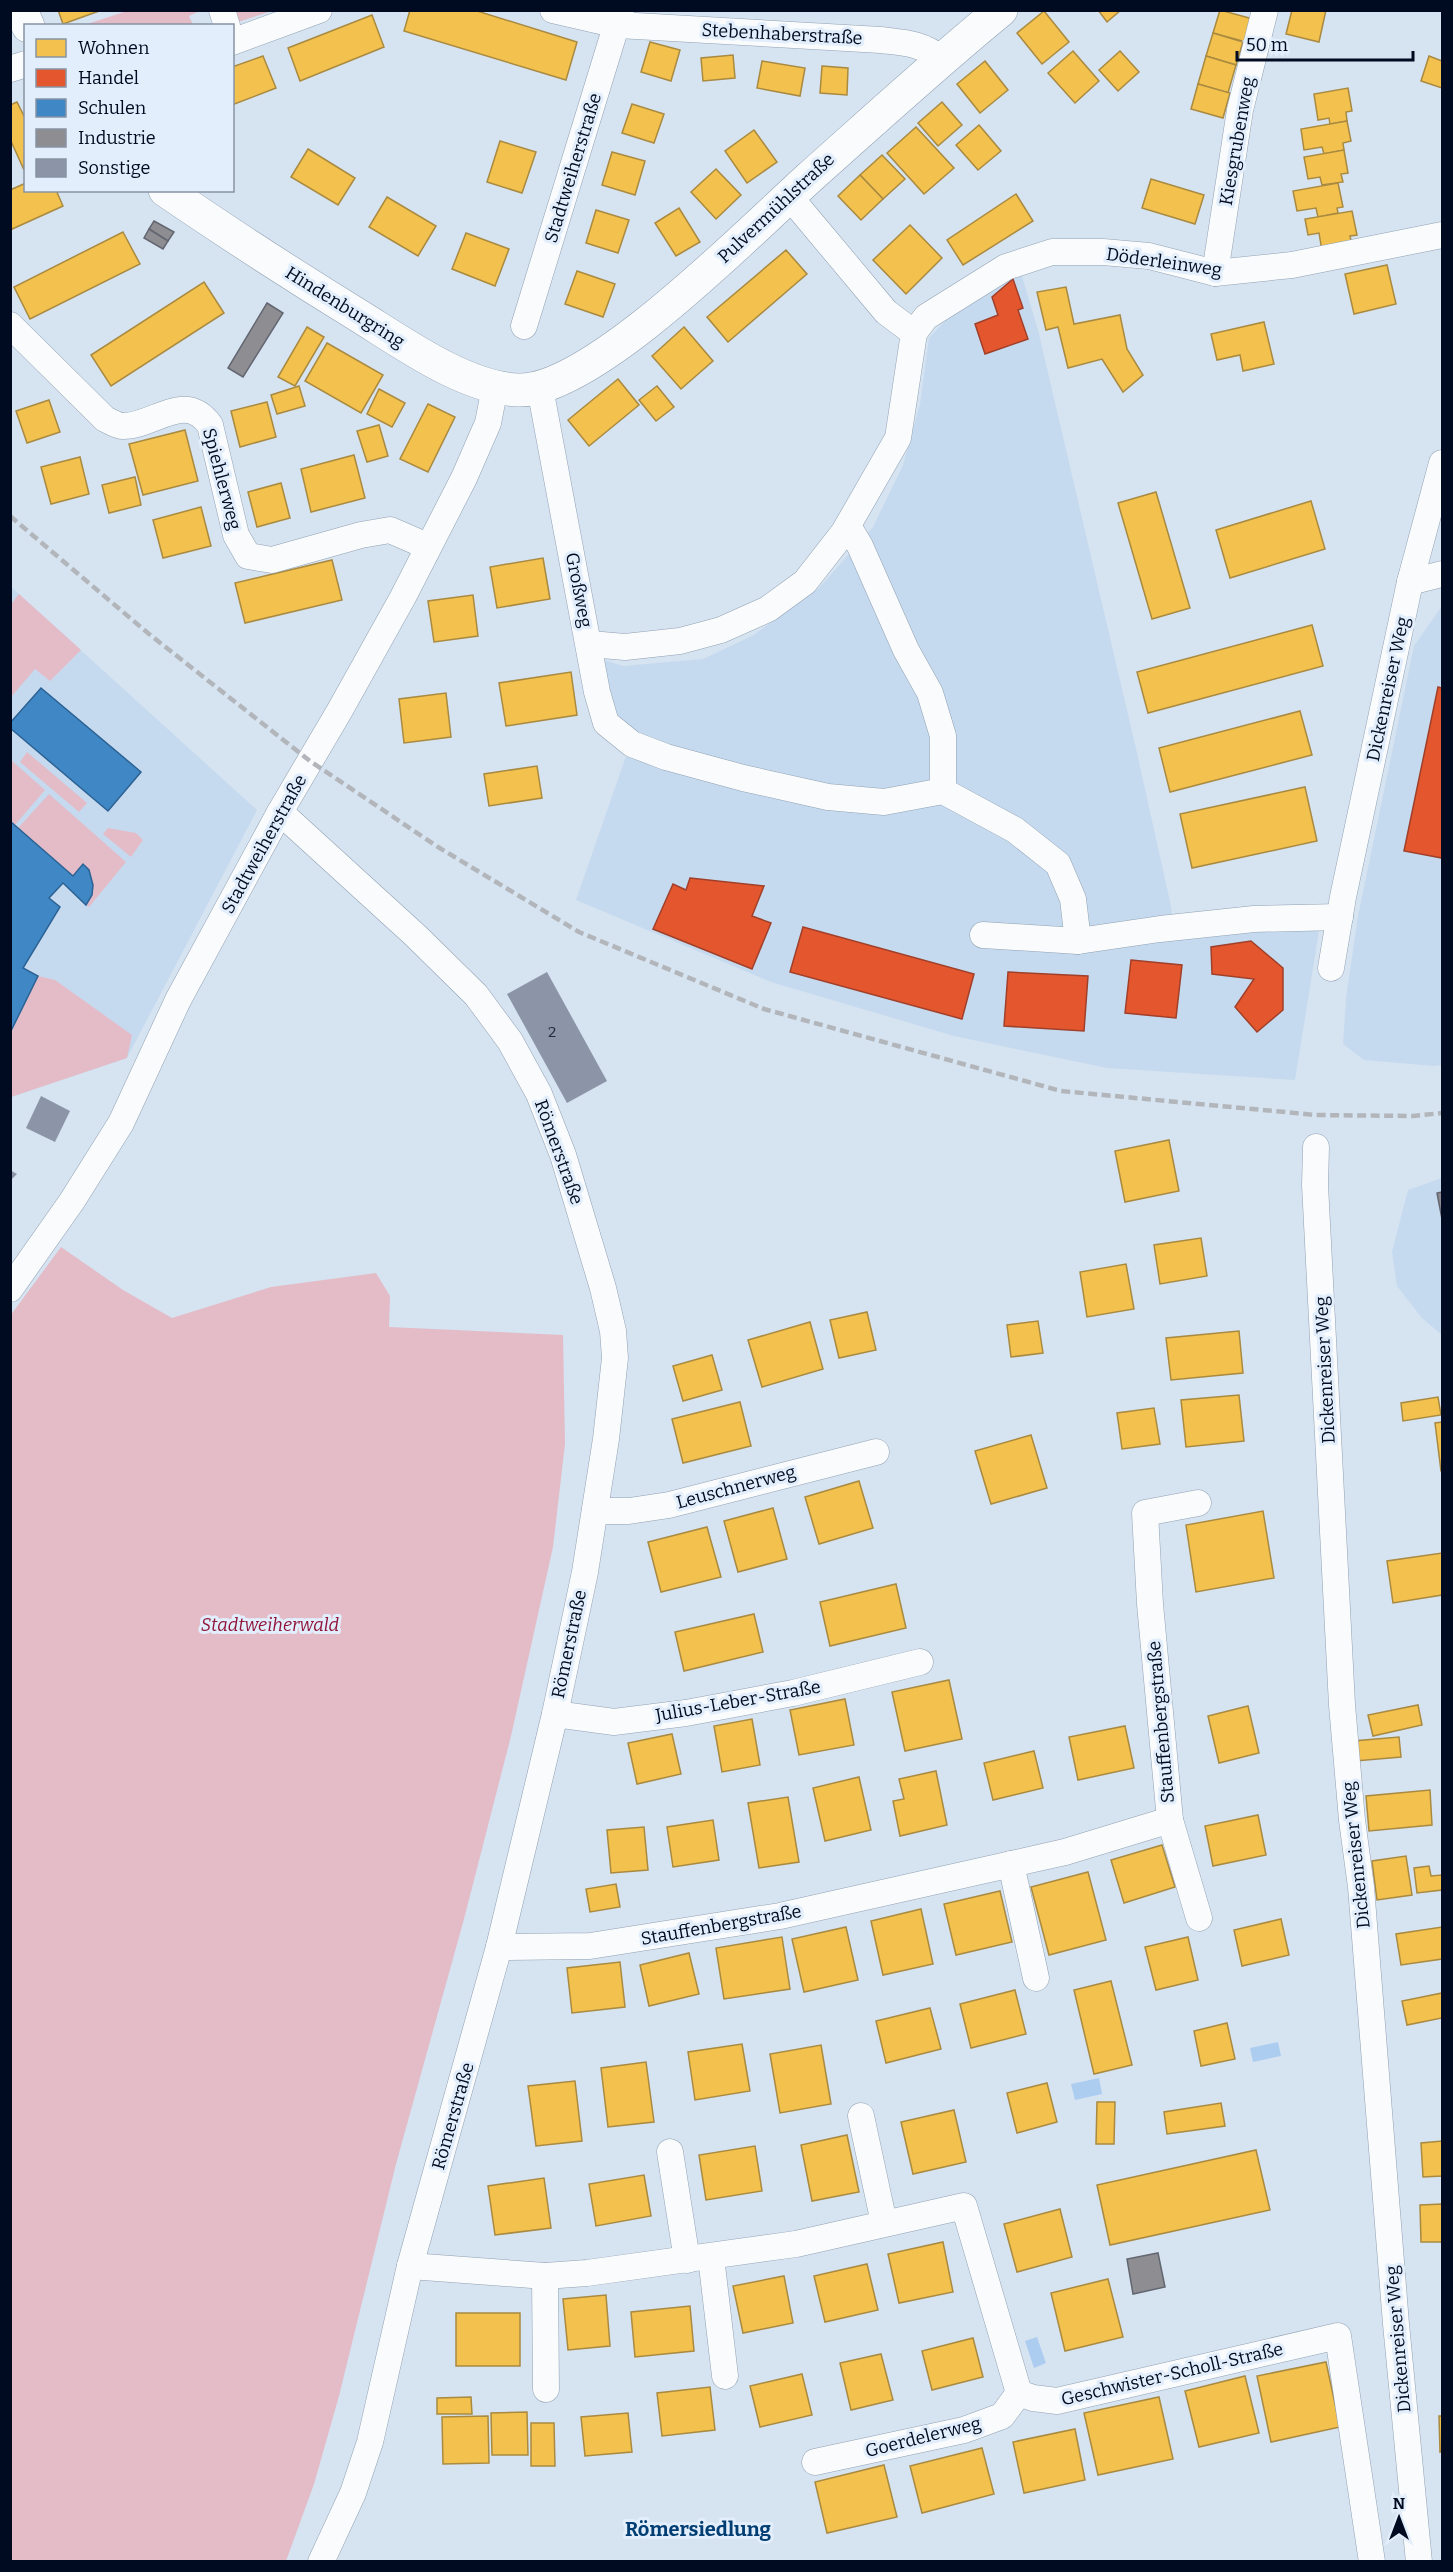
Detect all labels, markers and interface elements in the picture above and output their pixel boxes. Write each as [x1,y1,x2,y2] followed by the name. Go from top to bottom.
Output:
[701,19,863,49] street label: Stebenhaberstraße
[24,24,234,192] legend
[1237,24,1412,62] scale bar
[1246,34,1288,56] text: 50 m
[78,37,150,59] text: Wohnen
[78,67,139,89] text: Handel
[1215,75,1259,207] street label: Kiesgrubenweg
[540,90,606,246] street label: Stadtweiherstraße
[78,97,147,119] text: Schulen
[78,127,156,149] text: Industrie
[713,148,839,268] street label: Pulvermühlstraße
[78,157,150,179] text: Sonstige
[1105,243,1223,281] street label: Döderleinweg
[281,261,409,353] street label: Hindenburgring
[198,426,246,532] street label: Spiehlerweg
[561,550,597,630] street label: Großweg
[1362,615,1414,763] street label: Dickenreiser Weg
[217,771,311,917] street label: Stadtweiherstraße
[548,1023,556,1041] house number: 2
[530,1096,588,1208] street label: Römerstraße
[1310,1296,1340,1444] street label: Dickenreiser Weg
[674,1460,798,1514] street label: Leuschnerweg
[547,1588,591,1700] street label: Römerstraße
[201,1614,340,1636] park label: Stadtweiherwald
[1143,1640,1179,1804] street label: Stauffenbergstraße
[653,1676,822,1727] street label: Julius-Leber-Straße
[1337,1781,1375,1929] street label: Dickenreiser Weg
[639,1900,803,1950] street label: Stauffenbergstraße
[427,2060,479,2172] street label: Römerstraße
[1381,2265,1415,2413] street label: Dickenreiser Weg
[1059,2338,1285,2410] street label: Geschwister-Scholl-Straße
[863,2412,983,2462] street label: Goerdelerweg
[1369,2488,1429,2548] north arrow
[1393,2494,1405,2513] text: N
[625,2517,772,2541] district label: Römersiedlung

